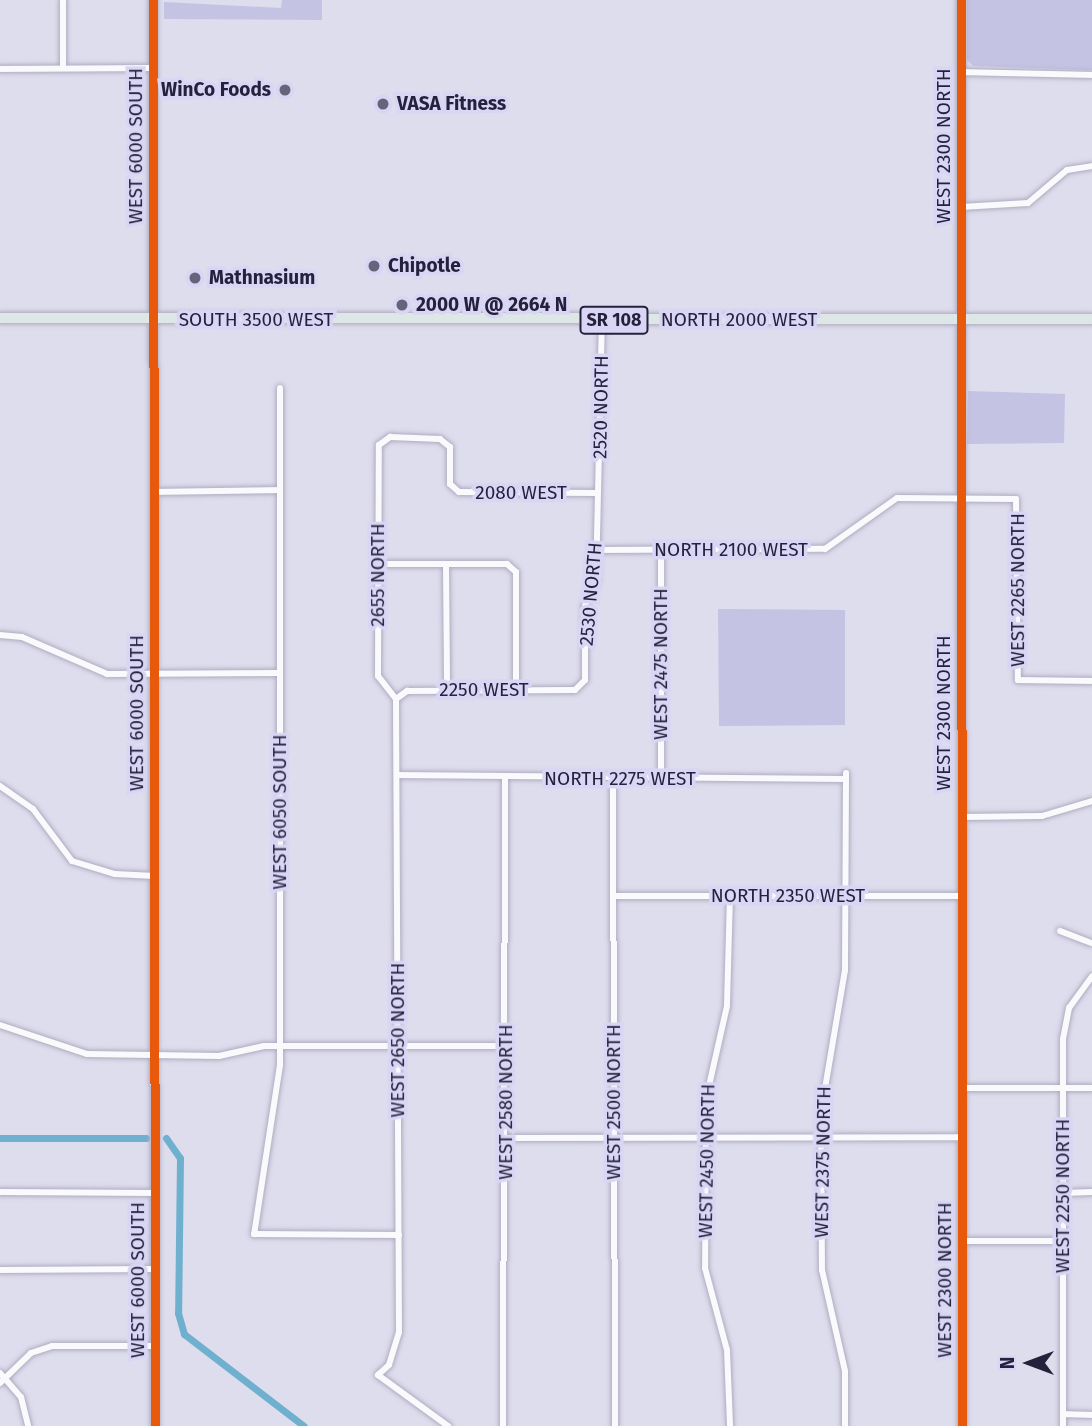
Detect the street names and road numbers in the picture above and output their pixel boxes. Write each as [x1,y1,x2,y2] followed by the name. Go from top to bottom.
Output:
[125,68,147,224] street label: WEST 6000 SOUTH
[933,68,955,224] street label: WEST 2300 NORTH
[579,306,649,334] road number: SR 108
[179,309,333,331] street label: SOUTH 3500 WEST
[661,309,817,331] street label: NORTH 2000 WEST
[589,355,613,459] street label: 2520 NORTH
[475,482,567,504] street label: 2080 WEST
[1007,513,1029,667] street label: WEST 2265 NORTH
[367,523,389,627] street label: 2655 NORTH
[654,539,808,561] street label: NORTH 2100 WEST
[575,541,607,647] street label: 2530 NORTH
[650,588,672,740] street label: WEST 2475 NORTH
[126,635,148,791] street label: WEST 6000 SOUTH
[933,635,955,791] street label: WEST 2300 NORTH
[439,679,529,701] street label: 2250 WEST
[269,734,291,890] street label: WEST 6050 SOUTH
[544,768,696,790] street label: NORTH 2275 WEST
[711,885,865,907] street label: NORTH 2350 WEST
[387,962,409,1118] street label: WEST 2650 NORTH
[495,1024,517,1180] street label: WEST 2580 NORTH
[603,1024,625,1180] street label: WEST 2500 NORTH
[694,1084,720,1238] street label: WEST 2450 NORTH
[810,1086,836,1238] street label: WEST 2375 NORTH
[1052,1119,1074,1273] street label: WEST 2250 NORTH
[127,1202,149,1358] street label: WEST 6000 SOUTH
[934,1202,956,1358] street label: WEST 2300 NORTH

